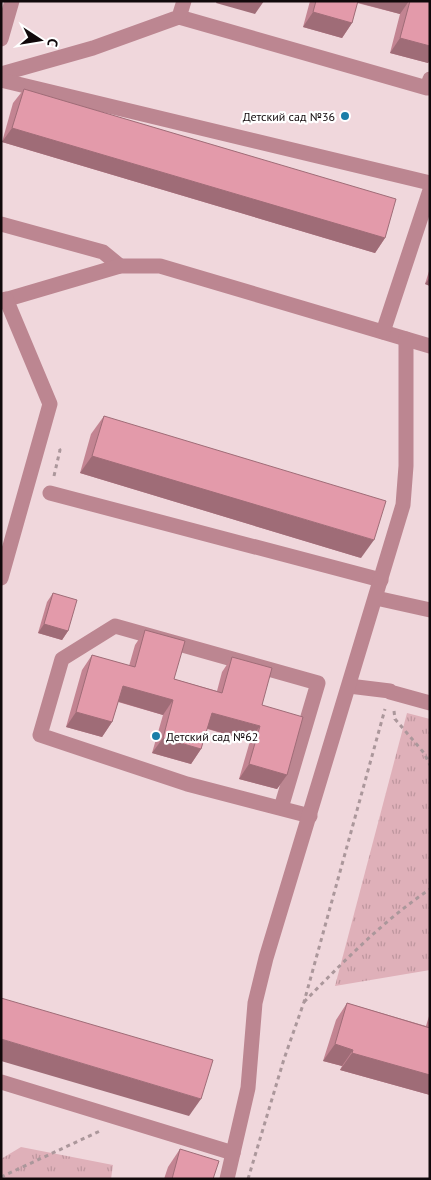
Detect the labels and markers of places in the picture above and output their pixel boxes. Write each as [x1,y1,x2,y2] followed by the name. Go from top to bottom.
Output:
[243,109,335,124] place label: Детский сад №36
[339,110,351,122] marker: Детский сад №36
[166,729,258,744] place label: Детский сад №62
[150,730,162,742] marker: Детский сад №62

